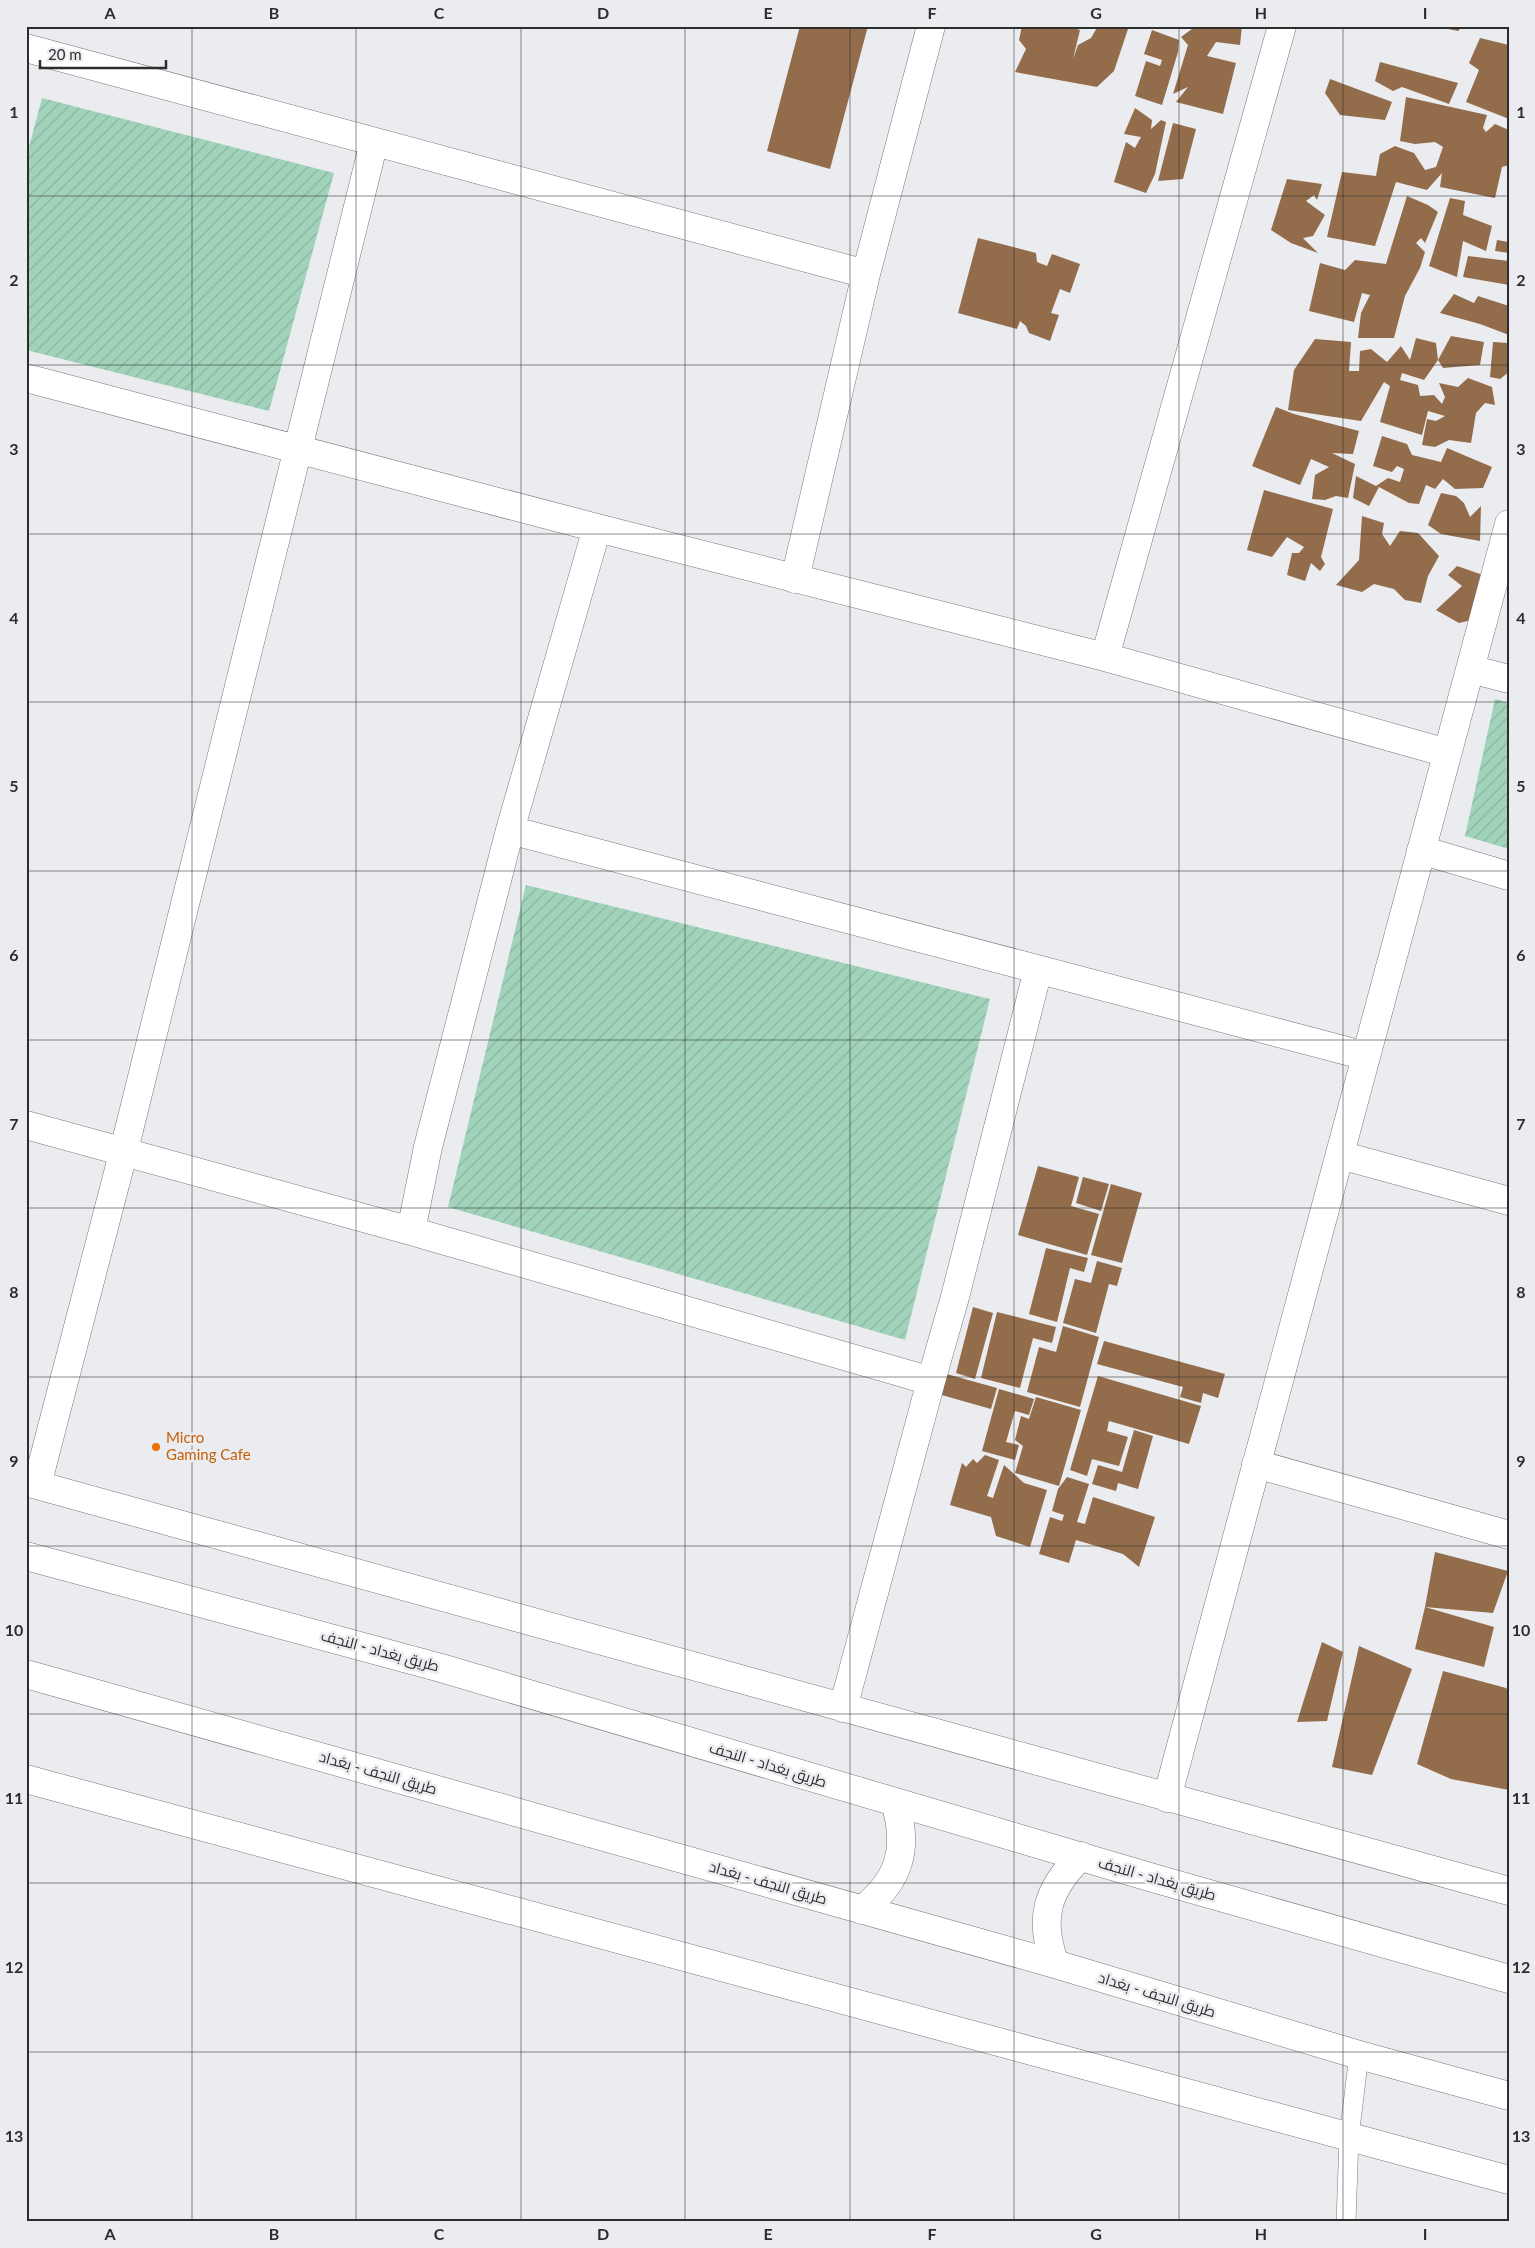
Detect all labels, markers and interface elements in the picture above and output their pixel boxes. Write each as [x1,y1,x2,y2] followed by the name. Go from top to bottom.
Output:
[103,3,116,22] text: A
[269,3,279,22] text: B
[434,3,445,22] text: C
[597,3,609,22] text: D
[763,3,773,22] text: E
[927,3,937,22] text: F
[1090,3,1102,22] text: G
[1255,3,1267,22] text: H
[1423,3,1427,22] text: I
[40,38,166,70] scale bar
[48,45,82,63] text: 20 m
[9,102,19,121] text: 1
[1516,102,1526,121] text: 1
[9,270,19,289] text: 2
[1516,270,1526,289] text: 2
[9,439,19,458] text: 3
[1516,439,1526,458] text: 3
[9,608,19,627] text: 4
[1516,608,1526,627] text: 4
[9,776,19,795] text: 5
[1516,776,1526,795] text: 5
[9,945,19,964] text: 6
[1516,945,1526,964] text: 6
[9,1114,19,1133] text: 7
[1516,1114,1526,1133] text: 7
[9,1282,19,1301] text: 8
[1516,1282,1526,1301] text: 8
[166,1428,251,1463] place label: Micro Gaming Cafe
[150,1441,162,1453] marker: Micro Gaming Cafe
[9,1451,19,1470] text: 9
[1516,1451,1526,1470] text: 9
[5,1620,23,1639] text: 10
[1512,1620,1530,1639] text: 10
[319,1626,441,1676] street label: طريق بغداد - النجف
[707,1738,829,1792] street label: طريق بغداد - النجف
[317,1747,439,1799] street label: طريق النجف - بغداد
[5,1788,23,1807] text: 11
[1512,1788,1530,1807] text: 11
[1096,1853,1218,1905] street label: طريق بغداد - النجف
[707,1857,829,1909] street label: طريق النجف - بغداد
[5,1957,23,1976] text: 12
[1512,1957,1530,1976] text: 12
[1096,1968,1218,2022] street label: طريق النجف - بغداد
[5,2126,23,2145] text: 13
[1512,2126,1530,2145] text: 13
[103,2224,116,2243] text: A
[269,2224,279,2243] text: B
[434,2224,445,2243] text: C
[597,2224,609,2243] text: D
[763,2224,773,2243] text: E
[927,2224,937,2243] text: F
[1090,2224,1102,2243] text: G
[1255,2224,1267,2243] text: H
[1423,2224,1427,2243] text: I

